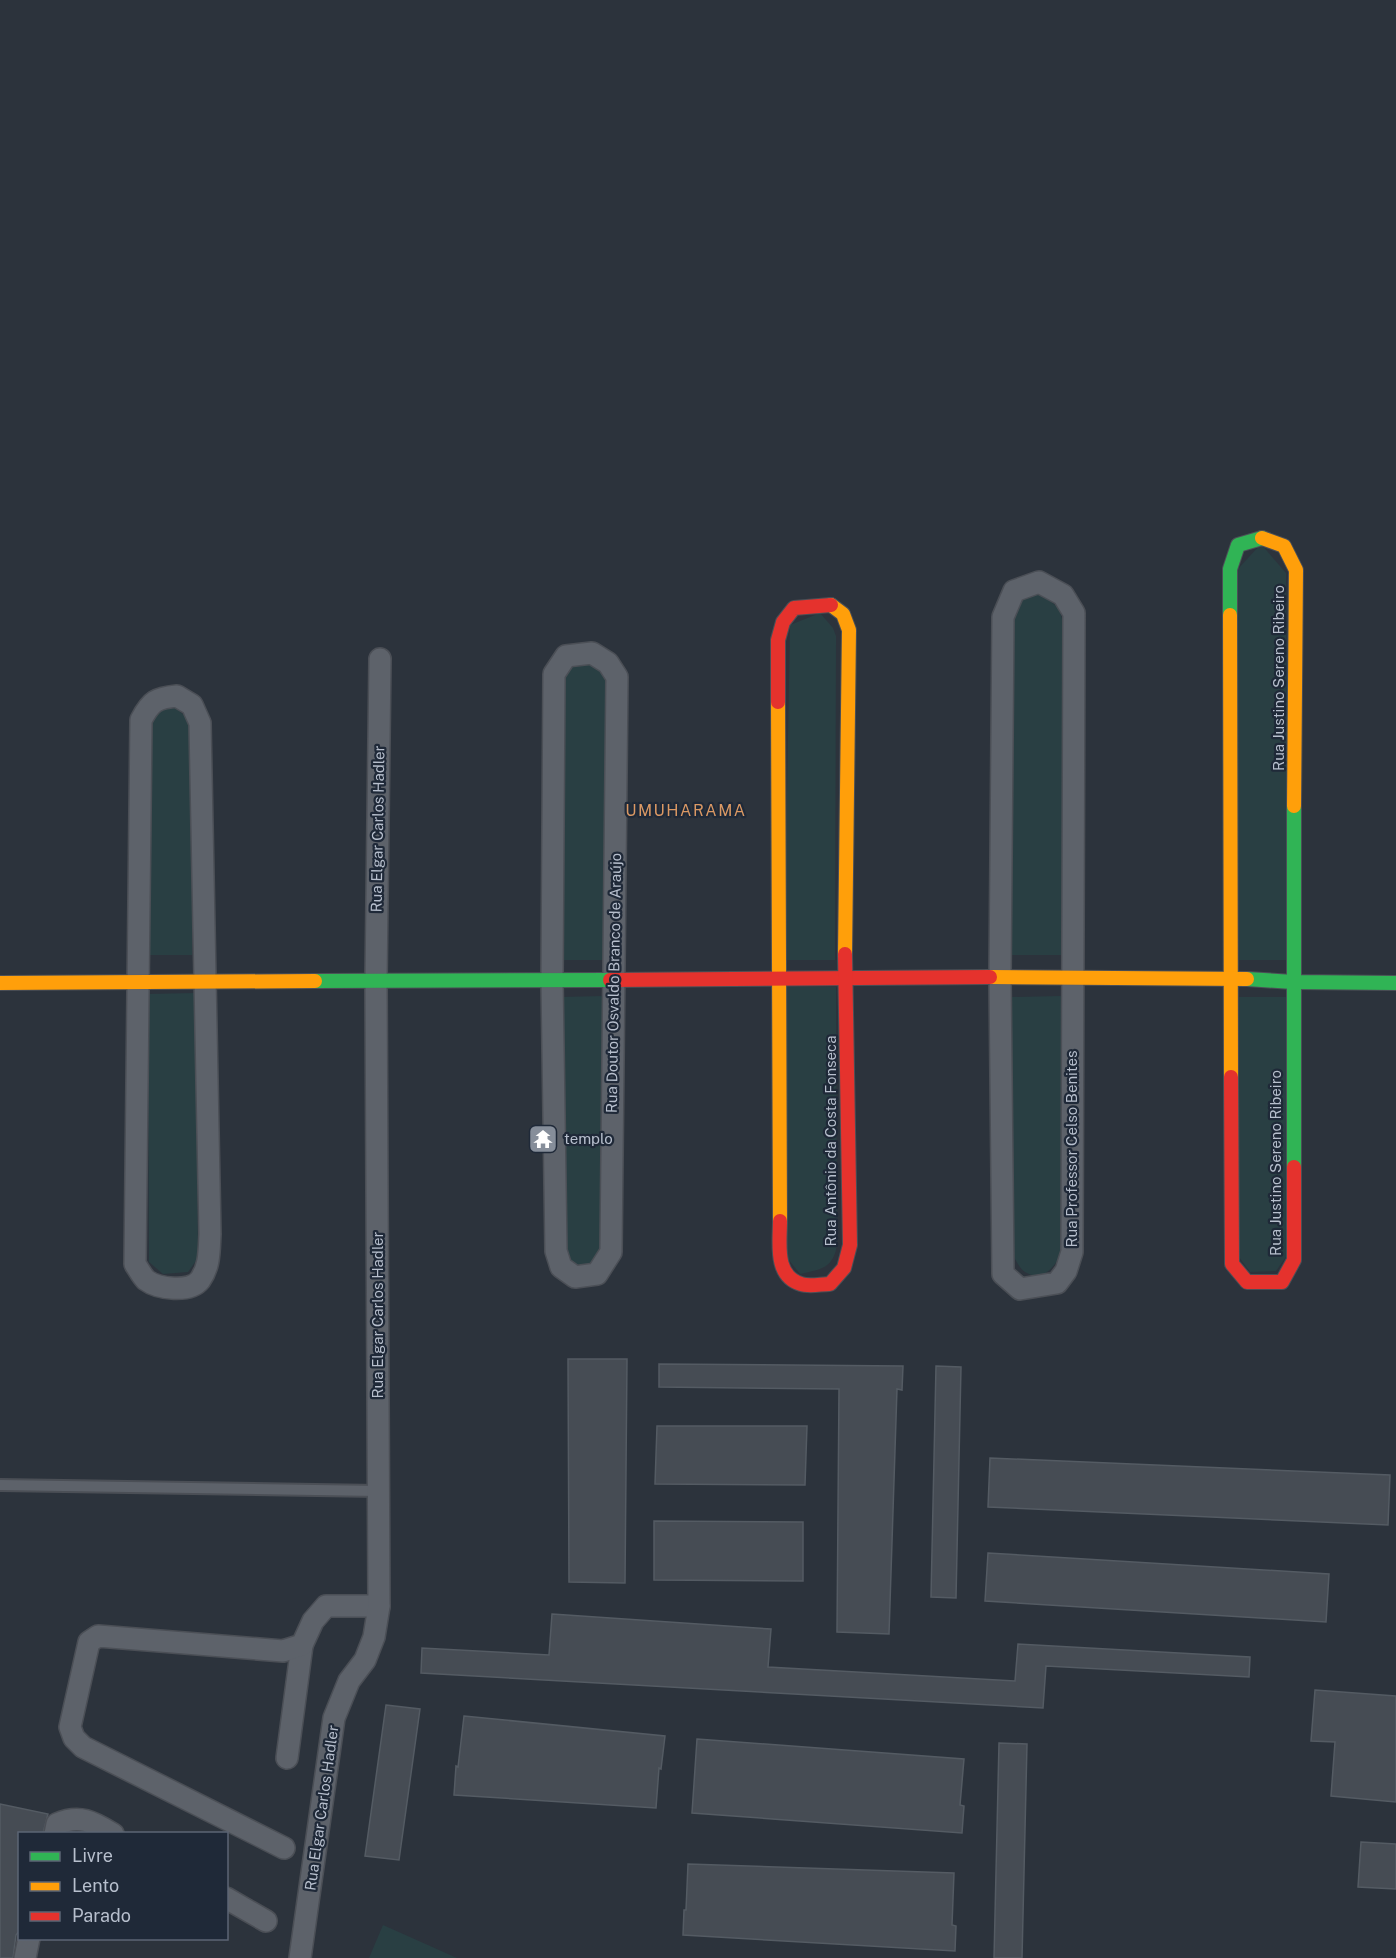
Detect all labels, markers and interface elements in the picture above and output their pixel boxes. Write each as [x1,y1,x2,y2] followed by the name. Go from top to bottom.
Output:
[1270,585,1287,771] street label: Rua Justino Sereno Ribeiro
[368,745,387,913] street label: Rua Elgar Carlos Hadler
[625,801,747,820] district label: UMUHARAMA
[603,853,624,1113] street label: Rua Doutor Osvaldo Branco de Araújo
[822,1036,839,1246] street label: Rua Antônio da Costa Fonseca
[1063,1051,1080,1247] street label: Rua Professor Celso Benites
[1267,1070,1284,1256] street label: Rua Justino Sereno Ribeiro
[527,1123,559,1155] temple icon: templo
[564,1130,613,1147] place label: templo
[369,1231,386,1398] street label: Rua Elgar Carlos Hadler
[301,1724,342,1892] street label: Rua Elgar Carlos Hadler
[18,1832,228,1940] legend
[72,1845,113,1866] text: Livre
[72,1875,119,1896] text: Lento
[72,1905,131,1926] text: Parado

